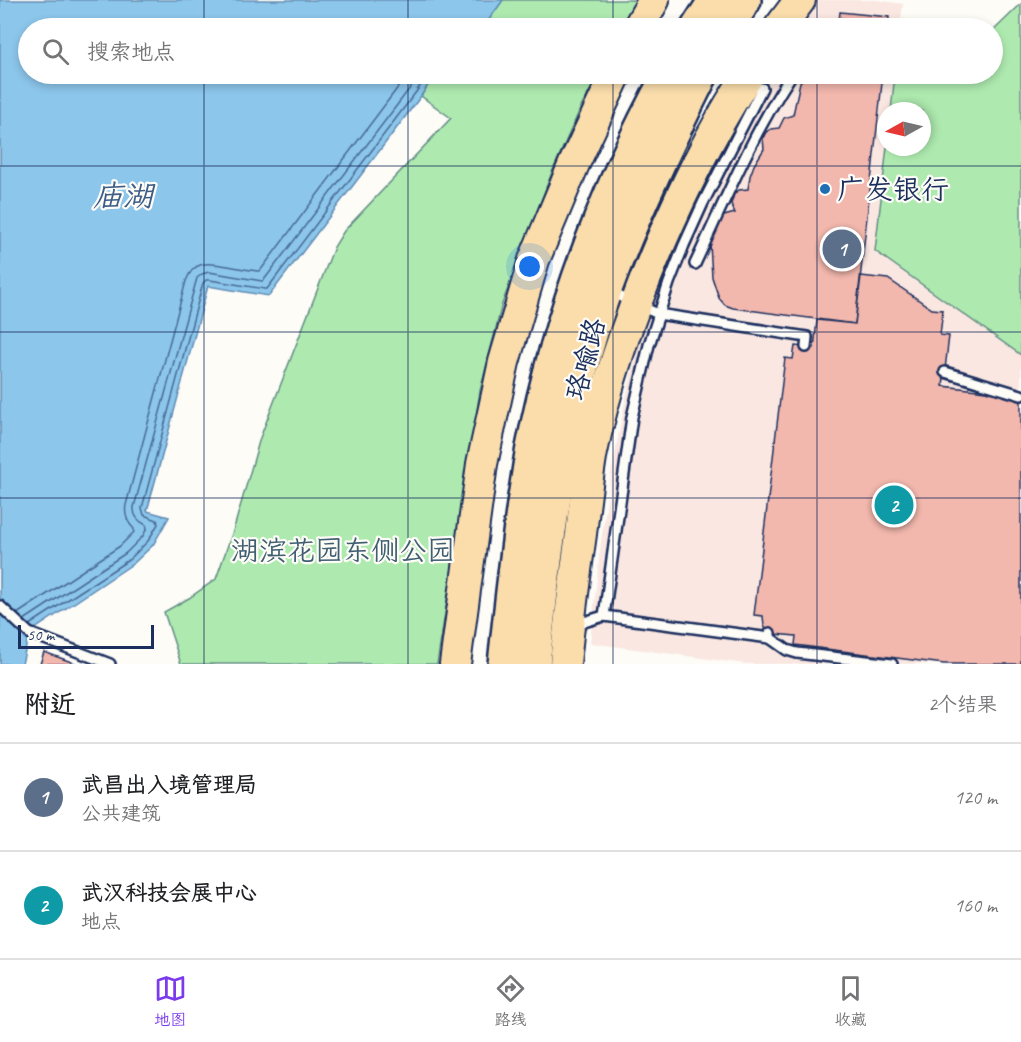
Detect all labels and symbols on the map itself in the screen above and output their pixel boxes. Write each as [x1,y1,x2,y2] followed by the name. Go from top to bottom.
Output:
[877,102,931,156] north arrow
[837,172,949,207] place label: 广发银行
[93,177,156,215] water label: 庙湖
[818,182,832,196] marker: 广发银行
[822,226,862,272] pin: 1
[515,252,544,281] your location
[557,314,613,404] street label: 珞喻路
[874,482,914,528] pin: 2
[231,533,455,568] park label: 湖滨花园东侧公园
[18,622,154,650] scale bar

